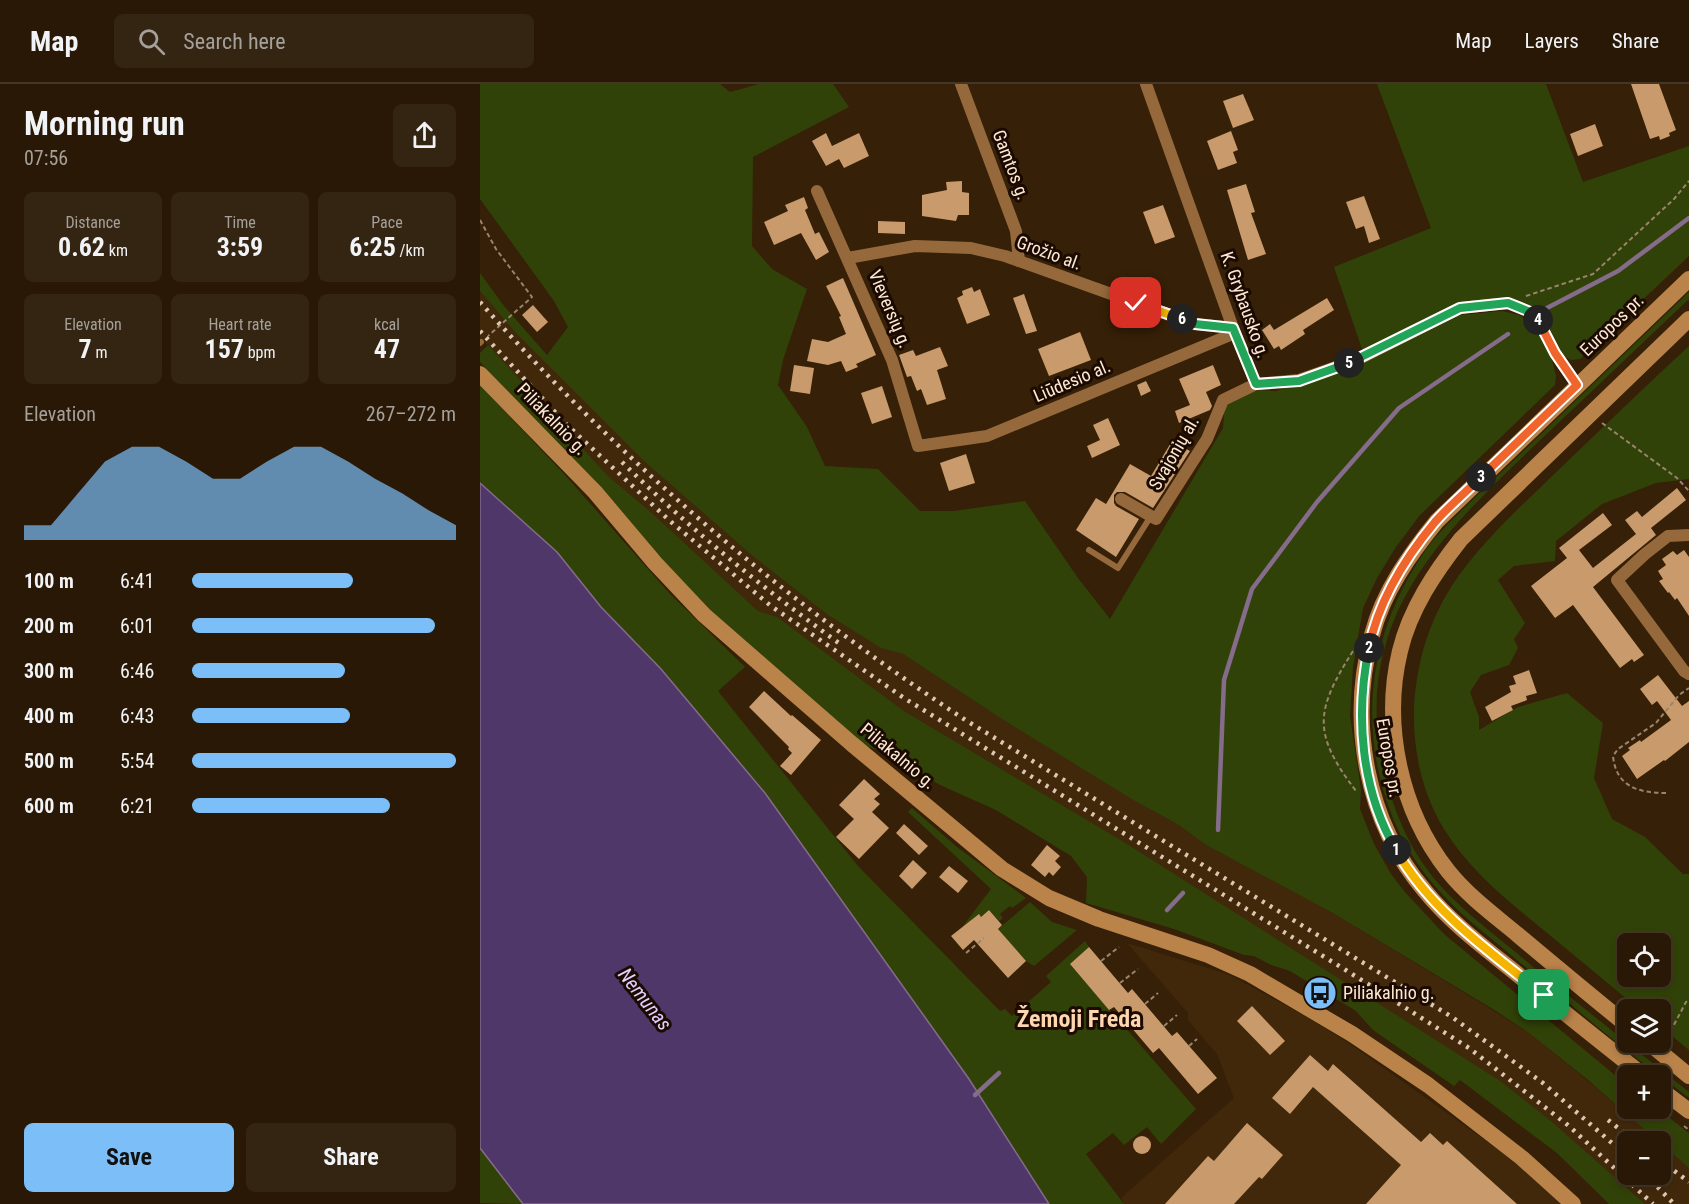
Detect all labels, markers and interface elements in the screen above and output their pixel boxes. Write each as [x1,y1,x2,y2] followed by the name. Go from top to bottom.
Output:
[114,14,534,68] search box
[30,25,78,58] text: Map
[135,25,168,58] icon: search
[183,29,286,54] text: Search here
[1455,29,1492,53] text: Map
[1525,29,1579,53] text: Layers
[1612,29,1659,53] text: Share
[24,104,185,143] text: Morning run
[393,104,456,167] button: share
[989,127,1034,203] street label: Gamtos g.
[24,146,68,170] text: 07:56
[65,213,121,232] text: Distance
[224,213,256,232] text: Time
[371,213,403,232] text: Pace
[1014,231,1084,274] street label: Grožio al.
[58,232,105,262] text: 0.62
[217,232,263,262] text: 3:59
[349,232,396,262] text: 6:25
[105,241,128,260] text: km
[396,241,425,260] text: /km
[1216,249,1274,361] street label: K. Grybausko g.
[865,267,916,351] street label: Vieversių g.
[1110,277,1161,328] pin
[1119,286,1152,319] icon: check
[1576,289,1648,360] street label: Europos pr.
[1167,304,1197,334] pin: 6
[1523,305,1553,335] pin: 4
[1178,309,1186,328] text: 6
[1534,310,1542,329] text: 4
[64,315,122,334] text: Elevation
[208,315,272,334] text: Heart rate
[374,315,400,334] text: kcal
[79,334,92,364] text: 7
[205,334,244,364] text: 157
[374,334,400,364] text: 47
[92,343,107,362] text: m
[244,343,275,362] text: bpm
[1334,348,1364,378] pin: 5
[1345,353,1353,372] text: 5
[1030,355,1114,406] street label: Liūdesio al.
[513,378,592,459] street label: Piliakalnio g.
[24,402,96,426] text: Elevation
[366,402,456,426] text: 267–272 m
[1144,412,1203,493] street label: Svajonių al.
[1466,462,1496,492] pin: 3
[1477,467,1485,486] text: 3
[24,569,74,593] text: 100 m
[120,569,154,593] text: 6:41
[24,614,74,638] text: 200 m
[120,614,154,638] text: 6:01
[1354,633,1384,663] pin: 2
[1365,638,1373,657] text: 2
[24,659,74,683] text: 300 m
[120,659,154,683] text: 6:46
[24,704,74,728] text: 400 m
[120,704,154,728] text: 6:43
[1372,717,1407,799] street label: Europos pr.
[857,718,940,793] street label: Piliakalnio g.
[24,749,74,773] text: 500 m
[120,749,154,773] text: 5:54
[24,794,74,818] text: 600 m
[120,794,154,818] text: 6:21
[1381,835,1411,865] pin: 1
[1392,840,1400,859] text: 1
[1617,933,1671,1185] map controls
[1617,933,1671,987] button: locate
[613,963,677,1035] water label: Nemunas
[1518,969,1569,1020] pin
[1302,975,1338,1011] bus stop icon: Piliakalnio g.
[1527,978,1560,1011] icon: arrive
[1343,982,1435,1003] place label: Piliakalnio g.
[1617,999,1671,1053] button: layers
[1017,1005,1141,1033] district label: Žemoji Freda
[1617,1065,1671,1119] button: +
[24,1123,234,1192] button: Save
[246,1123,456,1192] button: Share
[1617,1131,1671,1185] button: −

